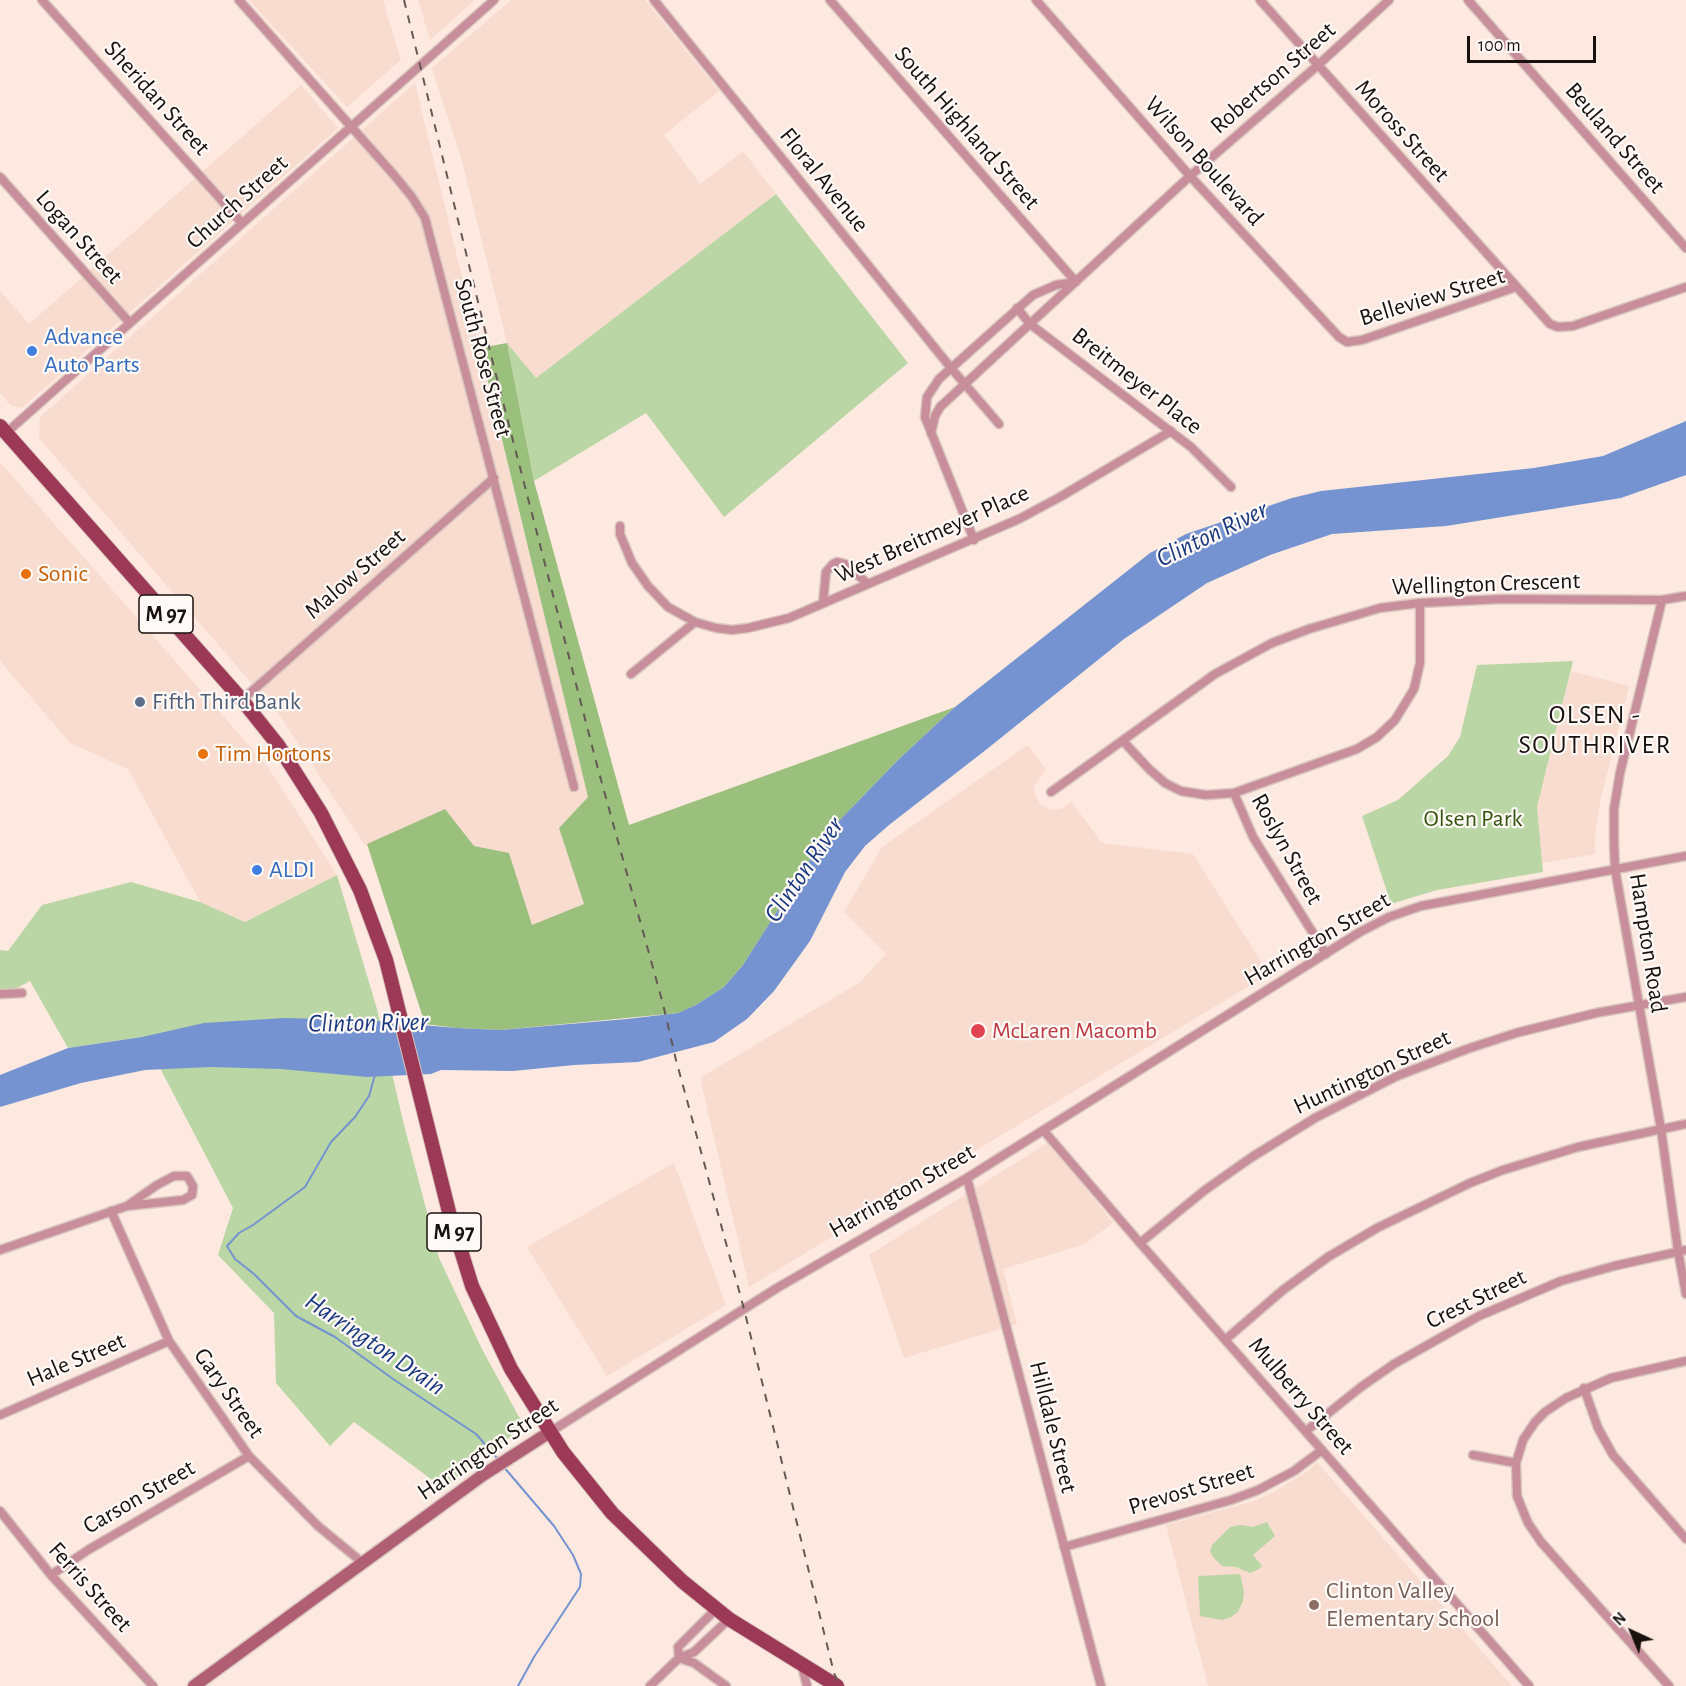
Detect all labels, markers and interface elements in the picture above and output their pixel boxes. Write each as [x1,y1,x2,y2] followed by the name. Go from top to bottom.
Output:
[1205,16,1341,140] street label: Robertson Street
[1470,24,1599,62] scale bar
[98,35,216,161] street label: Sheridan Street
[1478,37,1521,55] text: 100 m
[888,40,1046,216] street label: South Highland Street
[1349,74,1455,188] street label: Moross Street
[1559,76,1671,200] street label: Beuland Street
[1138,90,1270,232] street label: Wilson Boulevard
[773,122,875,238] street label: Floral Avenue
[180,149,294,255] street label: Church Street
[29,184,129,290] street label: Logan Street
[1356,261,1508,333] street label: Belleview Street
[448,275,518,441] street label: South Rose Street
[1066,321,1208,441] street label: Breitmeyer Place
[44,323,140,379] place label: Advance Auto Parts
[25,344,39,358] marker: Advance Auto Parts
[830,478,1034,590] street label: West Breitmeyer Place
[1151,494,1273,574] water label: Clinton River
[299,523,411,625] street label: Malow Street
[38,560,88,588] place label: Sonic
[1391,566,1581,602] street label: Wellington Crescent
[19,567,33,581] marker: Sonic
[139,595,193,633] road number: M 97
[152,688,301,716] place label: Fifth Third Bank
[133,695,147,709] marker: Fifth Third Bank
[1518,699,1672,760] district label: OLSEN - SOUTHRIVER
[215,740,331,768] place label: Tim Hortons
[196,747,210,761] marker: Tim Hortons
[1245,789,1329,909] street label: Roslyn Street
[1424,805,1522,833] park label: Olsen Park
[758,812,850,928] water label: Clinton River
[269,856,315,884] place label: ALDI
[250,863,264,877] marker: ALDI
[1623,871,1673,1015] street label: Hampton Road
[1239,886,1395,992] street label: Harrington Street
[308,1006,428,1040] water label: Clinton River
[992,1017,1157,1045] place label: McLaren Macomb
[969,1022,987,1040] marker: McLaren Macomb
[1289,1023,1455,1121] street label: Huntington Street
[824,1138,980,1244] street label: Harrington Street
[427,1213,481,1251] road number: M 97
[1421,1262,1531,1336] street label: Crest Street
[299,1286,451,1402] water label: Harrington Drain
[22,1326,130,1394] street label: Hale Street
[1242,1331,1360,1461] street label: Mulberry Street
[187,1342,271,1444] street label: Gary Street
[1023,1358,1083,1496] street label: Hilldale Street
[412,1391,564,1507] street label: Harrington Street
[78,1453,200,1541] street label: Carson Street
[1125,1456,1257,1522] street label: Prevost Street
[42,1536,138,1638] street label: Ferris Street
[1326,1577,1500,1633] place label: Clinton Valley Elementary School
[1307,1598,1321,1612] marker: Clinton Valley Elementary School
[1602,1602,1662,1662] north arrow
[1610,1609,1629,1629] text: N

